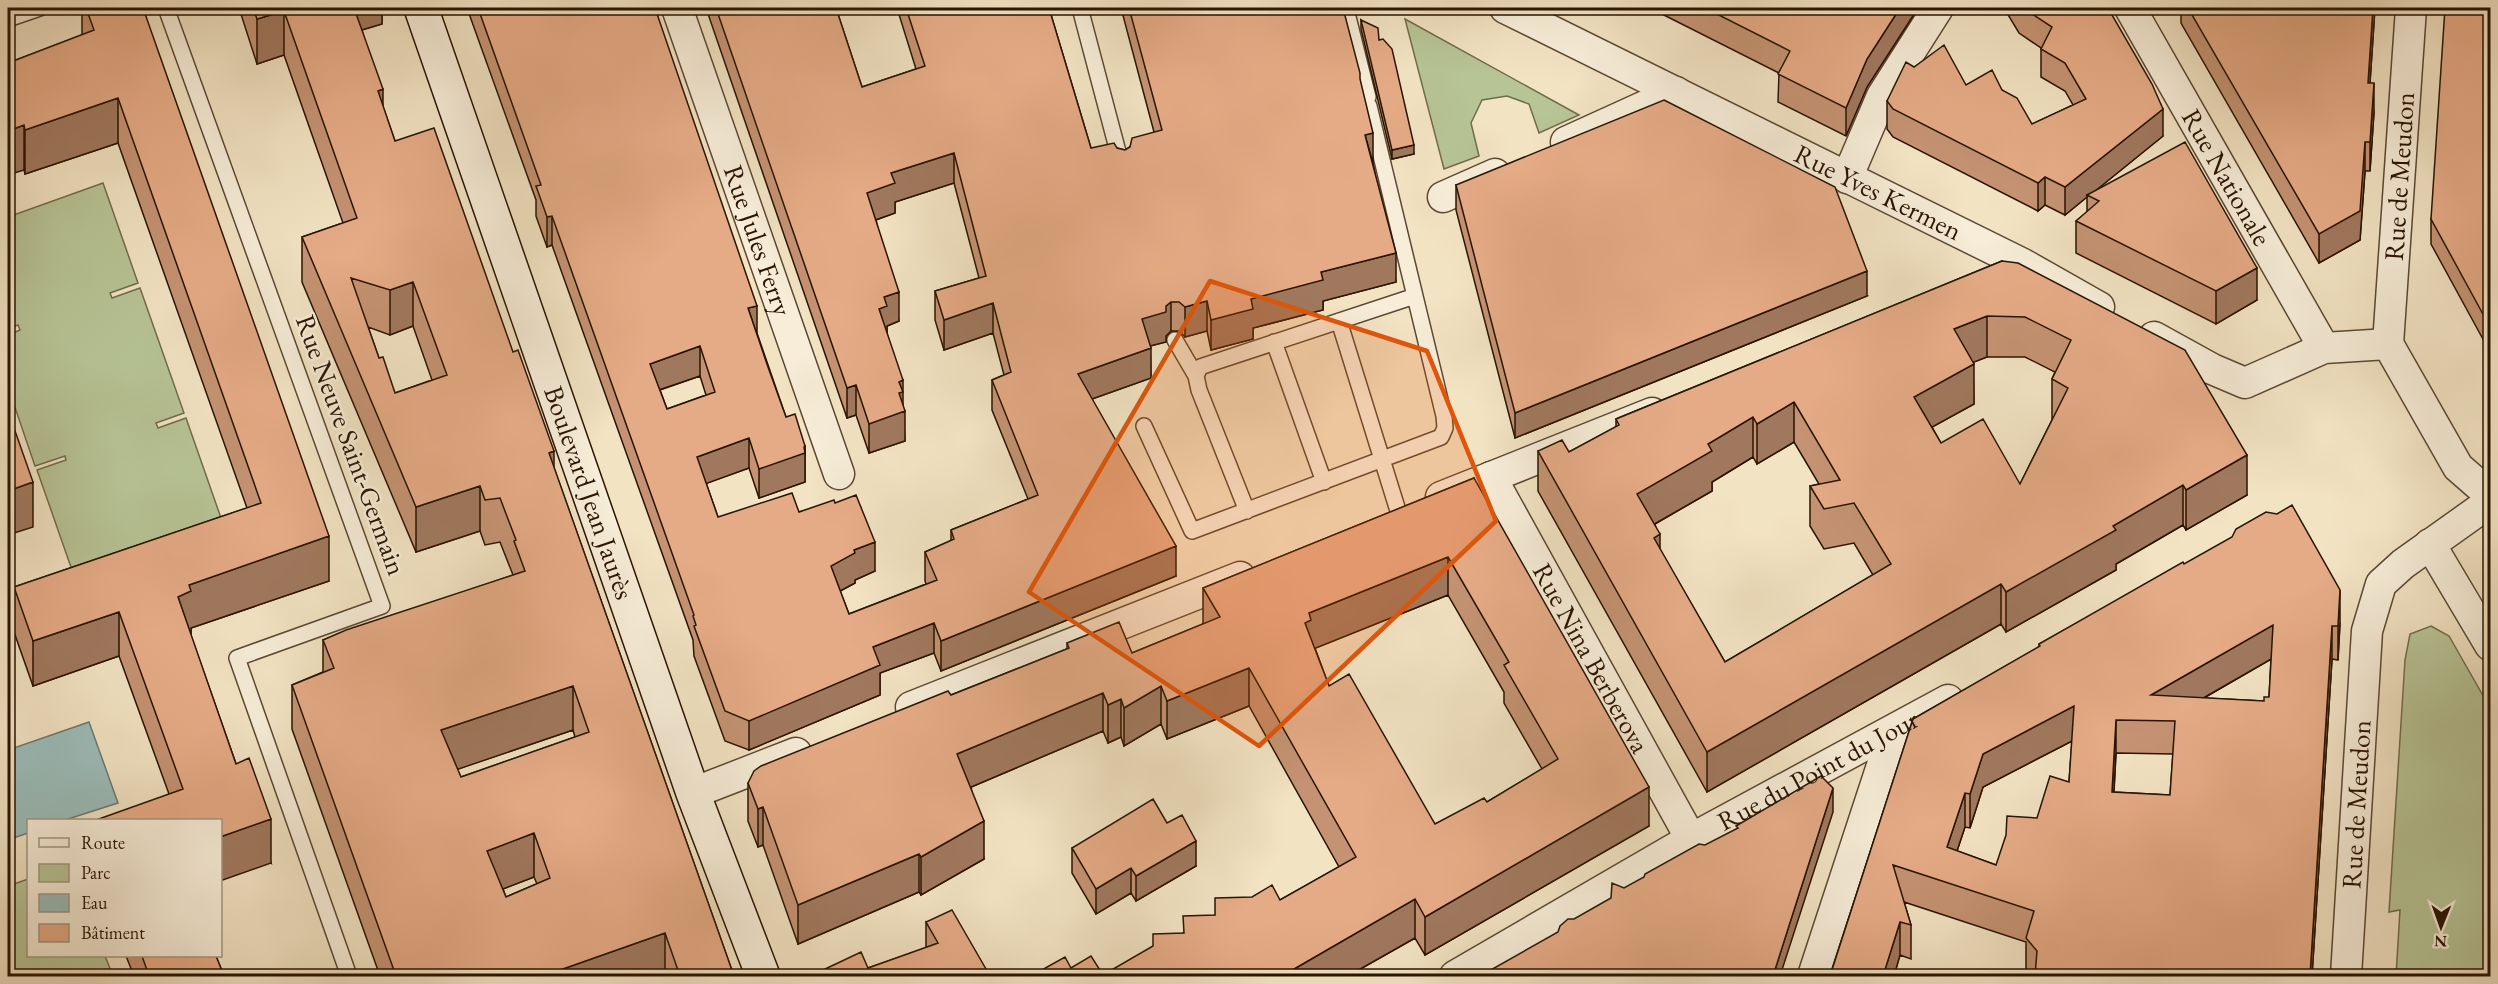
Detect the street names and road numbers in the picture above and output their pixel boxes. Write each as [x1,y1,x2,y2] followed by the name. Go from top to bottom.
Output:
[2376,91,2422,262] street label: Rue de Meudon
[2174,102,2280,252] street label: Rue Nationale
[1789,136,1968,248] street label: Rue Yves Kermen
[716,160,801,320] street label: Rue Jules Ferry
[288,310,415,580] street label: Rue Neuve Saint-Germain
[536,381,643,604] street label: Boulevard Jean Jaurès
[1525,557,1658,759] street label: Rue Nina Berberova
[1711,701,1924,839] street label: Rue du Point du Jour
[2333,719,2379,890] street label: Rue de Meudon

